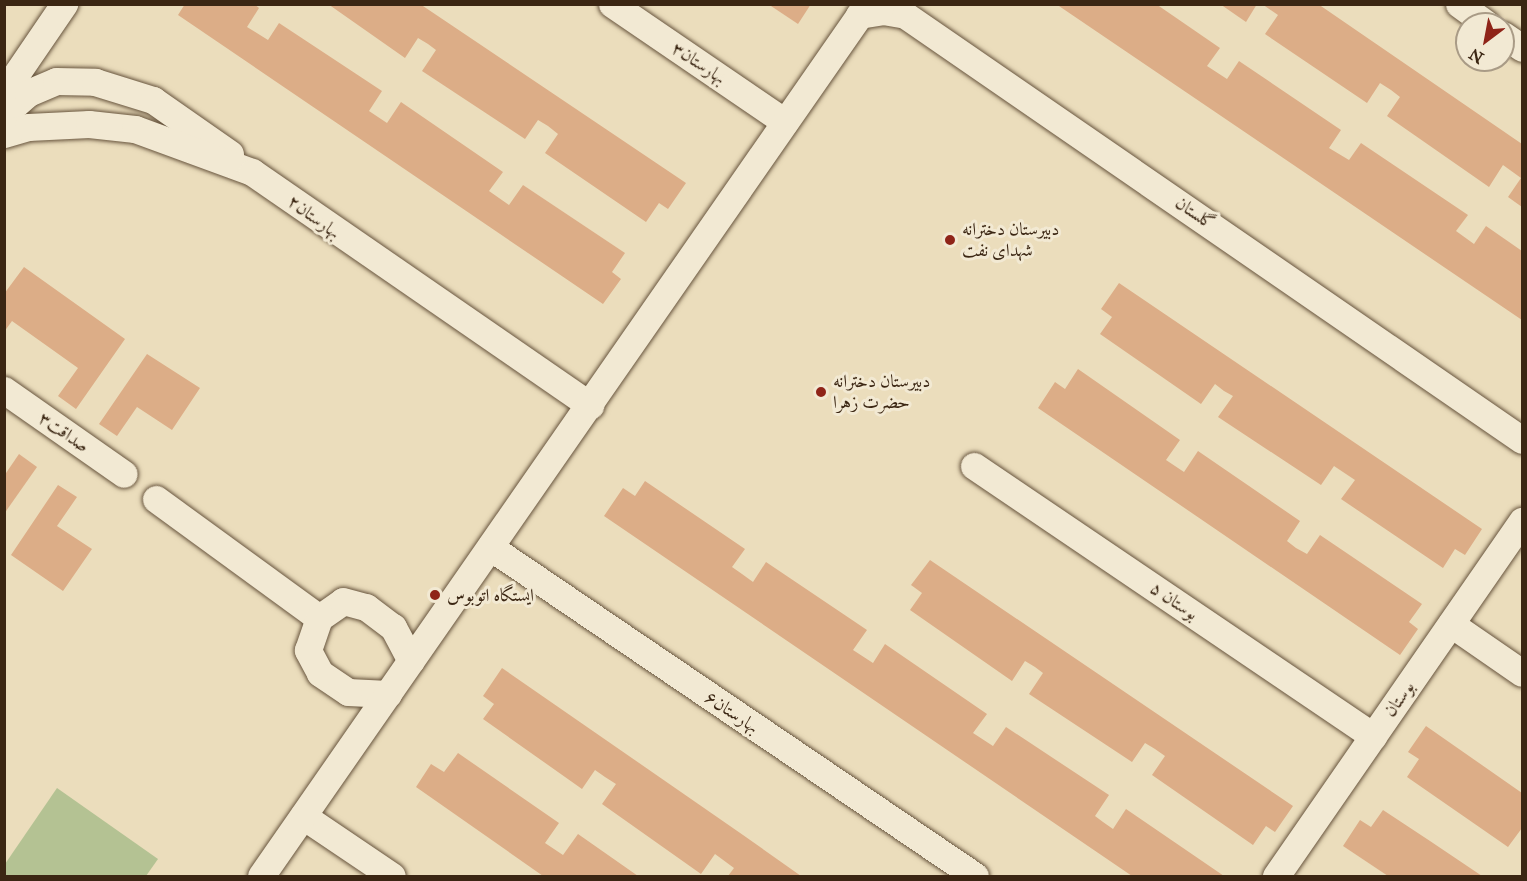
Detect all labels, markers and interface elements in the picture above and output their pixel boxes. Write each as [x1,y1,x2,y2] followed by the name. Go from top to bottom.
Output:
[1455,12,1515,72] north arrow
[668,37,730,89] street label: بهارستان۳
[1465,44,1487,68] text: N
[283,191,345,243] street label: بهارستان۲
[1171,192,1219,234] street label: گلستان
[962,219,1059,262] place label: دبیرستان دخترانه شهدای نفت
[943,233,957,247] marker: دبیرستان دخترانه شهدای نفت
[833,371,930,413] place label: دبیرستان دخترانه حضرت زهرا
[814,385,828,399] marker: دبیرستان دخترانه حضرت زهرا
[35,407,93,457] street label: صداقت۳
[1146,577,1202,625] street label: بوستان ۵
[447,584,534,606] place label: ایستگاه اتوبوس
[428,588,442,602] marker: ایستگاه اتوبوس
[1379,677,1419,721] street label: بوستان
[701,686,763,738] street label: بهارستان۶

